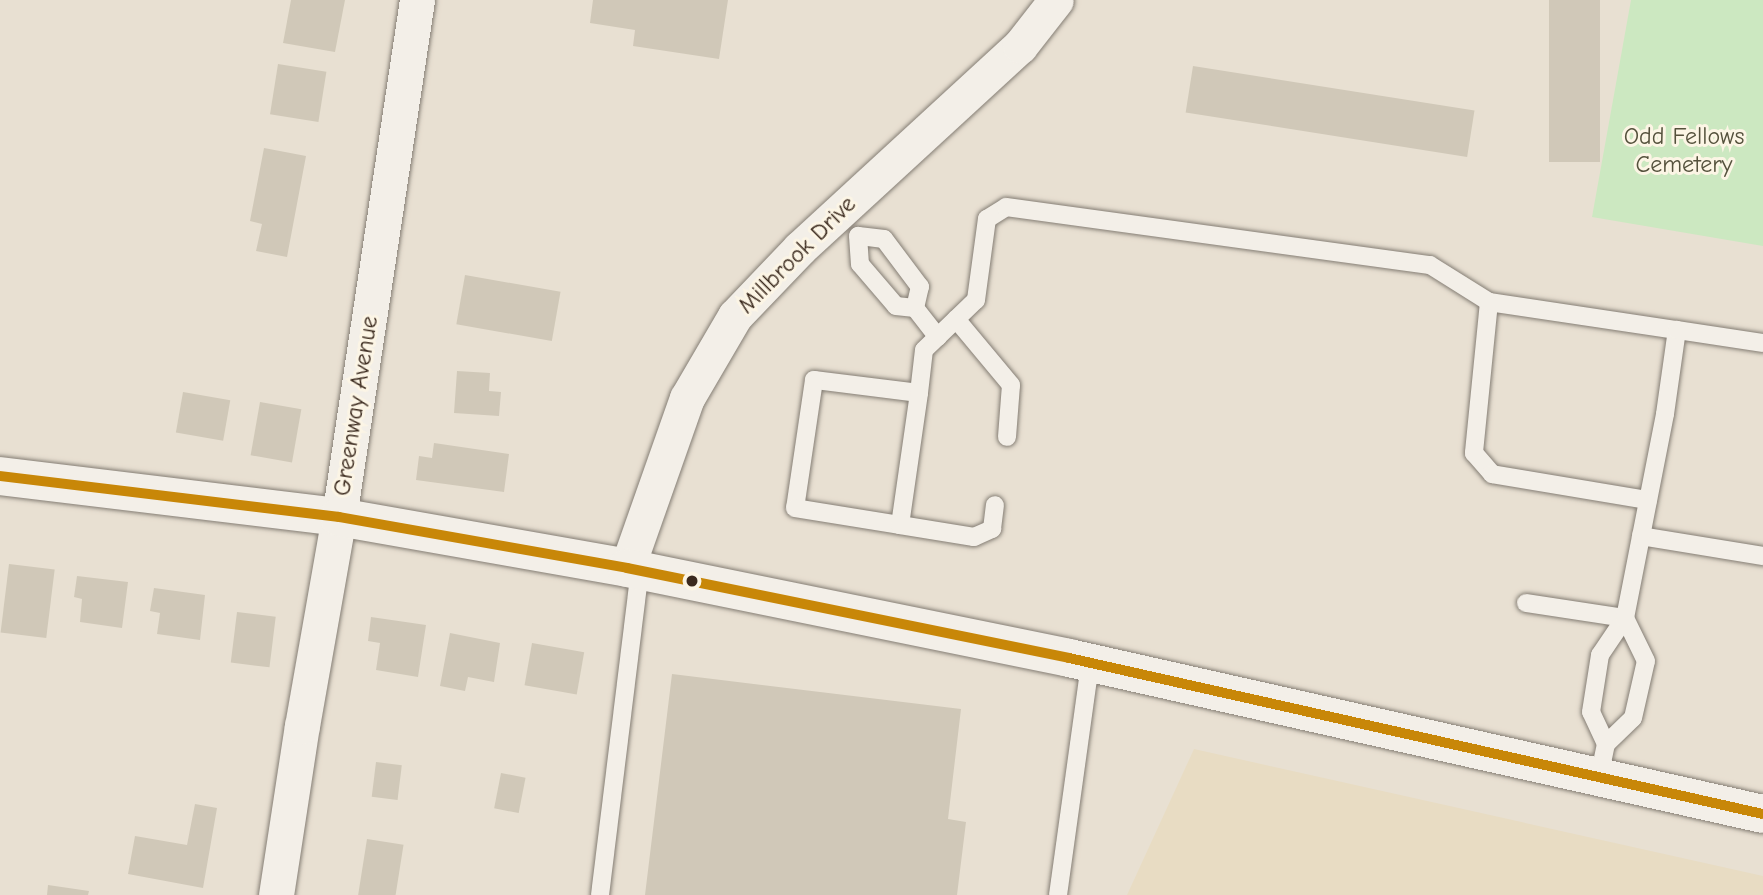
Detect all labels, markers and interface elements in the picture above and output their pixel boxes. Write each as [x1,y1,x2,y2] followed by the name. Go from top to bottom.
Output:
[1624,123,1744,179] park label: Odd Fellows Cemetery
[732,190,862,320] street label: Millbrook Drive
[328,314,384,498] street label: Greenway Avenue
[685,574,699,588] unlabelled marker

